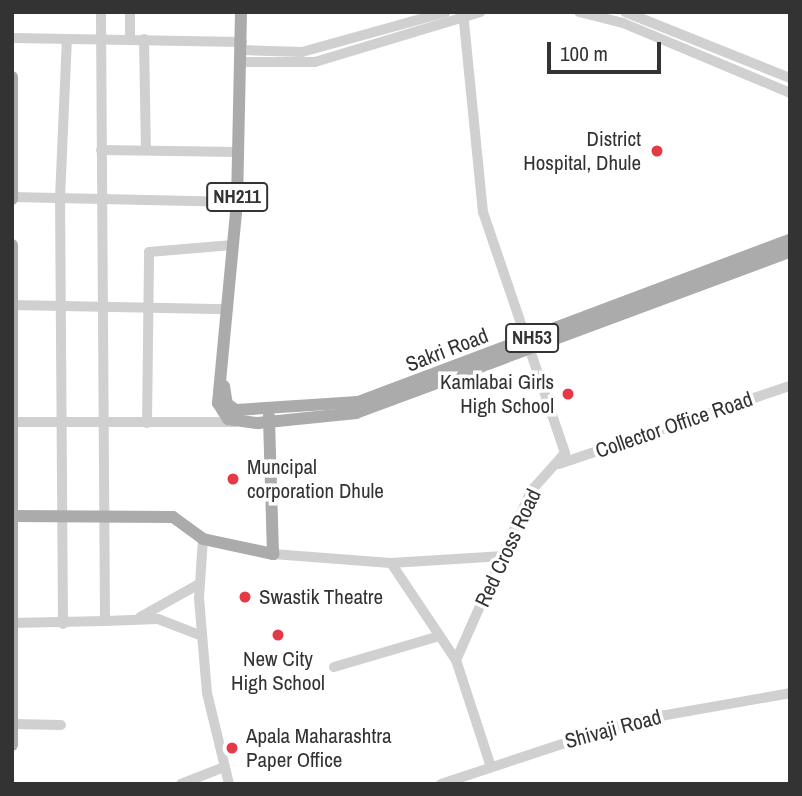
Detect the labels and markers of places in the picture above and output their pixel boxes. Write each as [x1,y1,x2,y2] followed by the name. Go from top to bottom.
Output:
[523,126,641,176] place label: District Hospital, Dhule
[647,141,667,161] marker: District Hospital, Dhule
[440,369,554,419] place label: Kamlabai Girls High School
[560,386,576,402] marker: Kamlabai Girls High School
[247,454,384,504] place label: Muncipal corporation Dhule
[225,471,241,487] marker: Muncipal corporation Dhule
[259,584,383,610] place label: Swastik Theatre
[237,589,253,605] marker: Swastik Theatre
[270,627,286,643] marker: New City High School
[231,646,325,696] place label: New City High School
[246,723,391,773] place label: Apala Maharashtra Paper Office
[224,740,240,756] marker: Apala Maharashtra Paper Office

